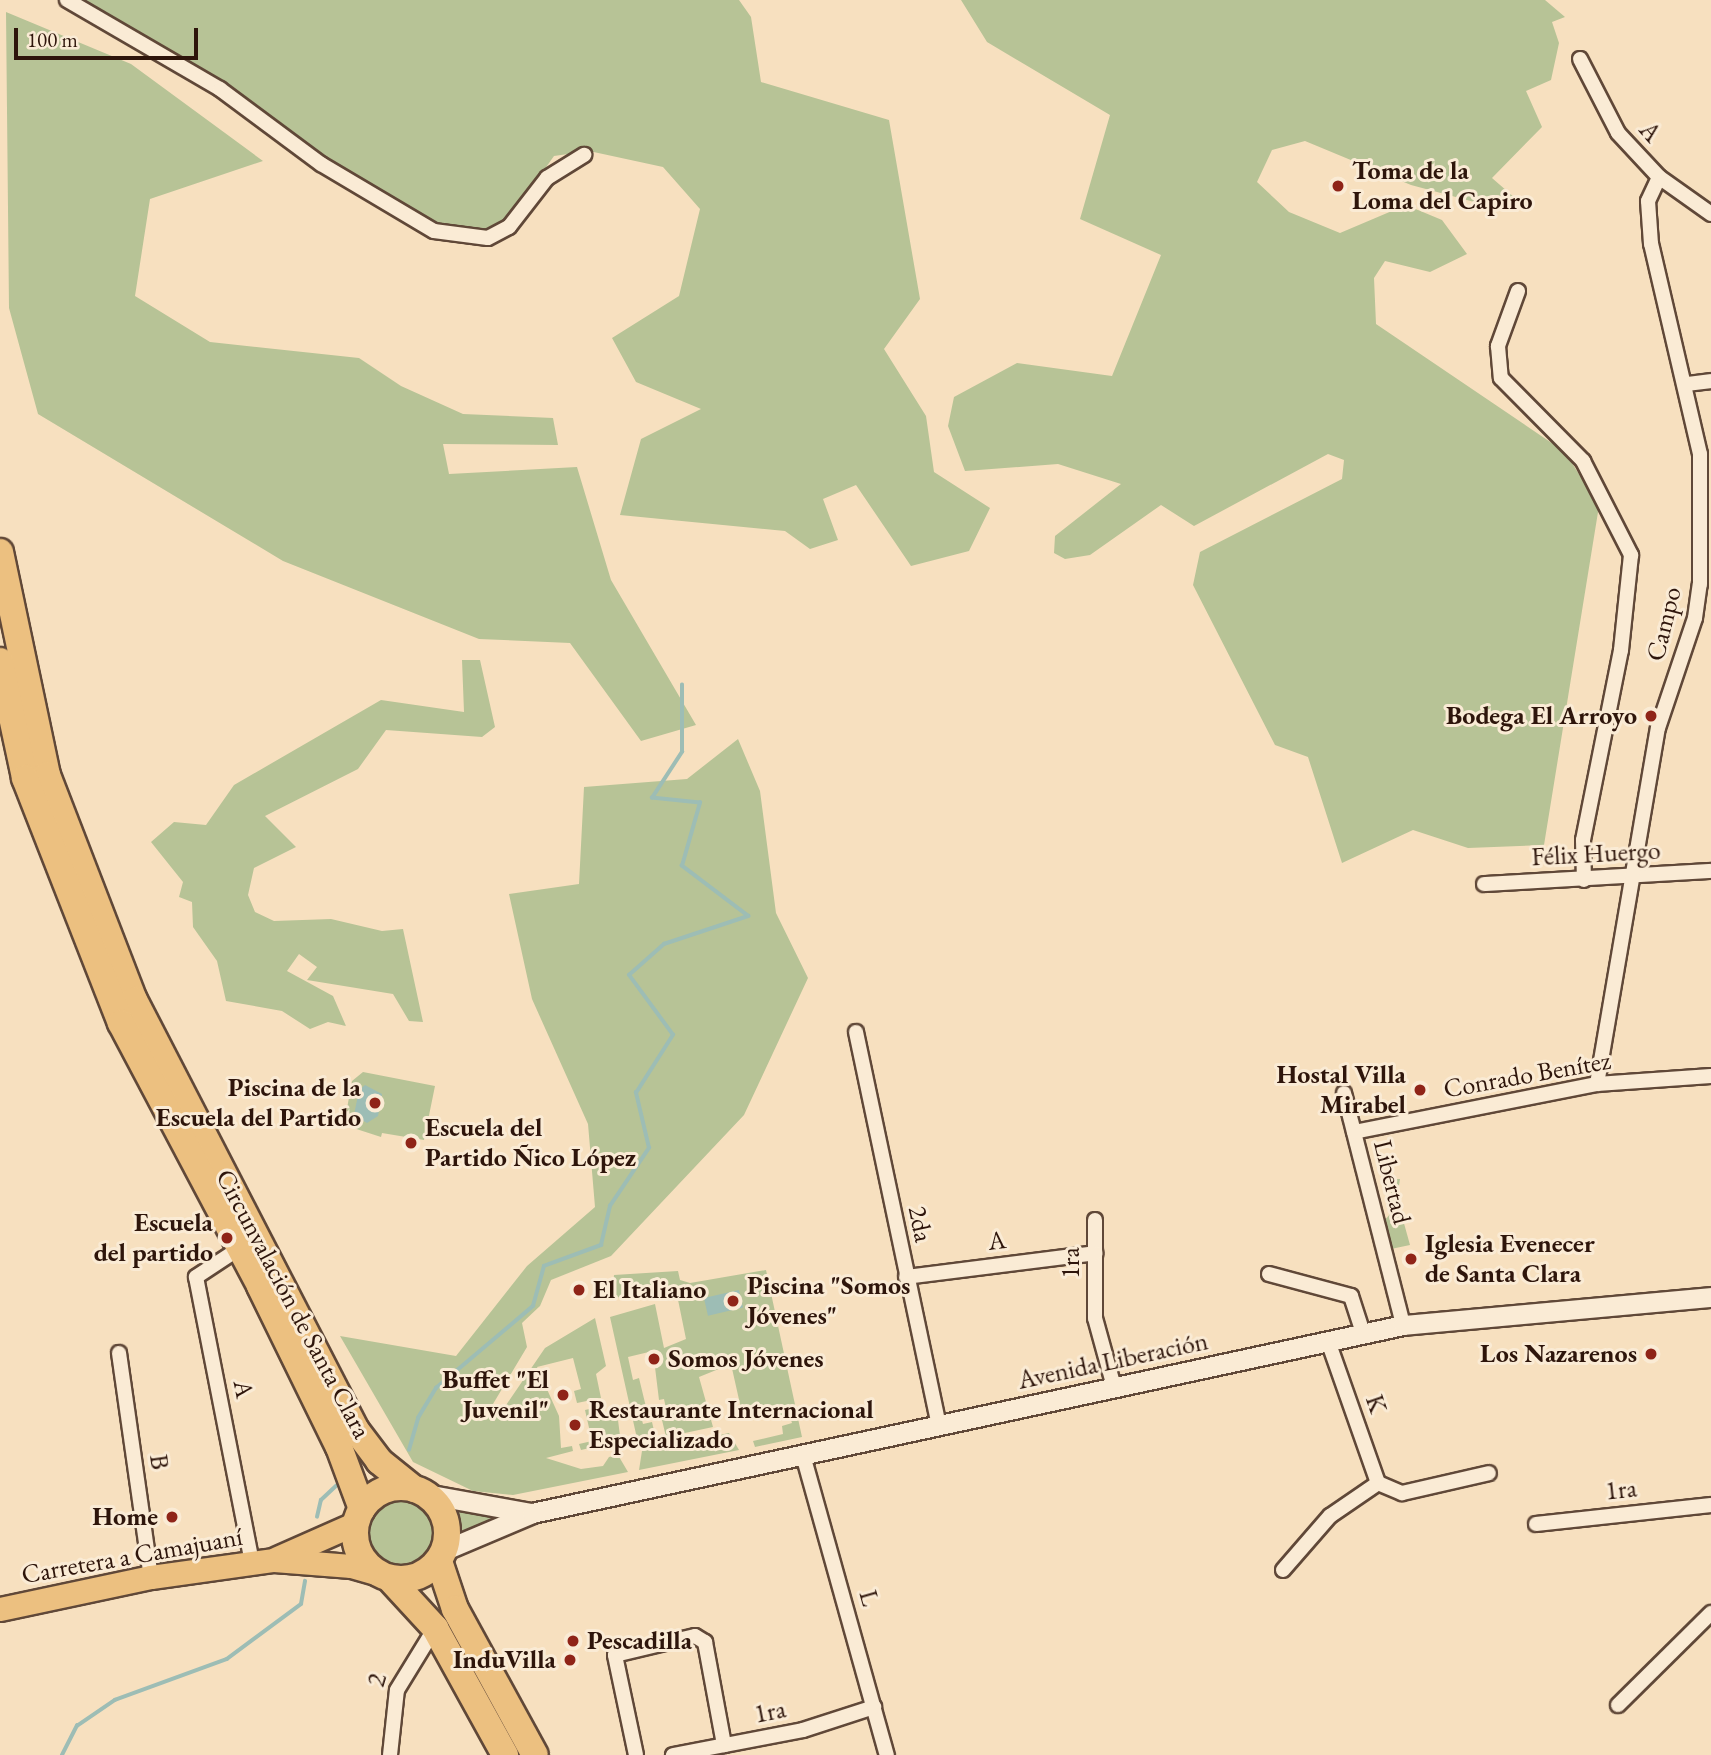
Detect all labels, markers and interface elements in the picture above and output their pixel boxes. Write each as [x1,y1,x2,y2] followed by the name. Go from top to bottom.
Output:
[18,14,201,58] scale bar
[27,26,78,53] text: 100 m
[1632,115,1668,149] street label: A
[1352,155,1533,216] place label: Toma de la Loma del Capiro
[1330,178,1346,194] marker: Toma de la Loma del Capiro
[1640,584,1688,664] street label: Campo
[1446,700,1637,732] place label: Bodega El Arroyo
[1643,708,1659,724] marker: Bodega El Arroyo
[1531,835,1661,873] street label: Félix Huergo
[1441,1045,1613,1105] street label: Conrado Benítez
[1277,1059,1406,1120] place label: Hostal Villa Mirabel
[156,1072,361,1134] place label: Piscina de la Escuela del Partido
[1412,1082,1428,1098] marker: Hostal Villa Mirabel
[367,1095,383,1111] marker: Piscina de la Escuela del Partido
[425,1112,636,1174] place label: Escuela del Partido Ñico López
[403,1135,419,1151] marker: Escuela del Partido Ñico López
[1367,1137,1417,1227] street label: Libertad
[209,1164,377,1444] street label: Circunvalación de Santa Clara
[901,1203,939,1245] street label: 2da
[94,1207,213,1268] place label: Escuela del partido
[986,1224,1008,1258] street label: A
[1425,1228,1595,1290] place label: Iglesia Evenecer de Santa Clara
[219,1230,235,1246] marker: Escuela del partido
[1055,1247,1087,1279] street label: 1ra
[1403,1251,1419,1267] marker: Iglesia Evenecer de Santa Clara
[747,1270,910,1332] place label: Piscina "Somos Jóvenes"
[593,1274,706,1306] place label: El Italiano
[571,1282,587,1298] marker: El Italiano
[725,1293,741,1309] marker: Piscina "Somos Jóvenes"
[1015,1326,1211,1396] street label: Avenida Liberación
[1480,1338,1637,1370] place label: Los Nazarenos
[668,1343,824,1375] place label: Somos Jóvenes
[1643,1346,1659,1362] marker: Los Nazarenos
[646,1351,662,1367] marker: Somos Jóvenes
[442,1364,549,1426] place label: Buffet "El Juvenil"
[226,1377,260,1401] street label: A
[555,1387,571,1403] marker: Buffet "El Juvenil"
[1358,1391,1394,1417] street label: K
[589,1394,874,1456] place label: Restaurante Internacional Especializado
[567,1417,583,1433] marker: Restaurante Internacional Especializado
[142,1452,176,1472] street label: B
[1604,1473,1638,1507] street label: 1ra
[92,1501,158,1533] place label: Home
[164,1509,180,1525] marker: Home
[19,1521,245,1591] street label: Carretera a Camajuaní
[852,1586,886,1610] street label: L
[587,1625,692,1657] place label: Pescadilla
[565,1633,581,1649] marker: Pescadilla
[453,1644,556,1676] place label: InduVilla
[562,1652,578,1668] marker: InduVilla
[360,1669,394,1691] street label: 2
[752,1694,788,1730] street label: 1ra

